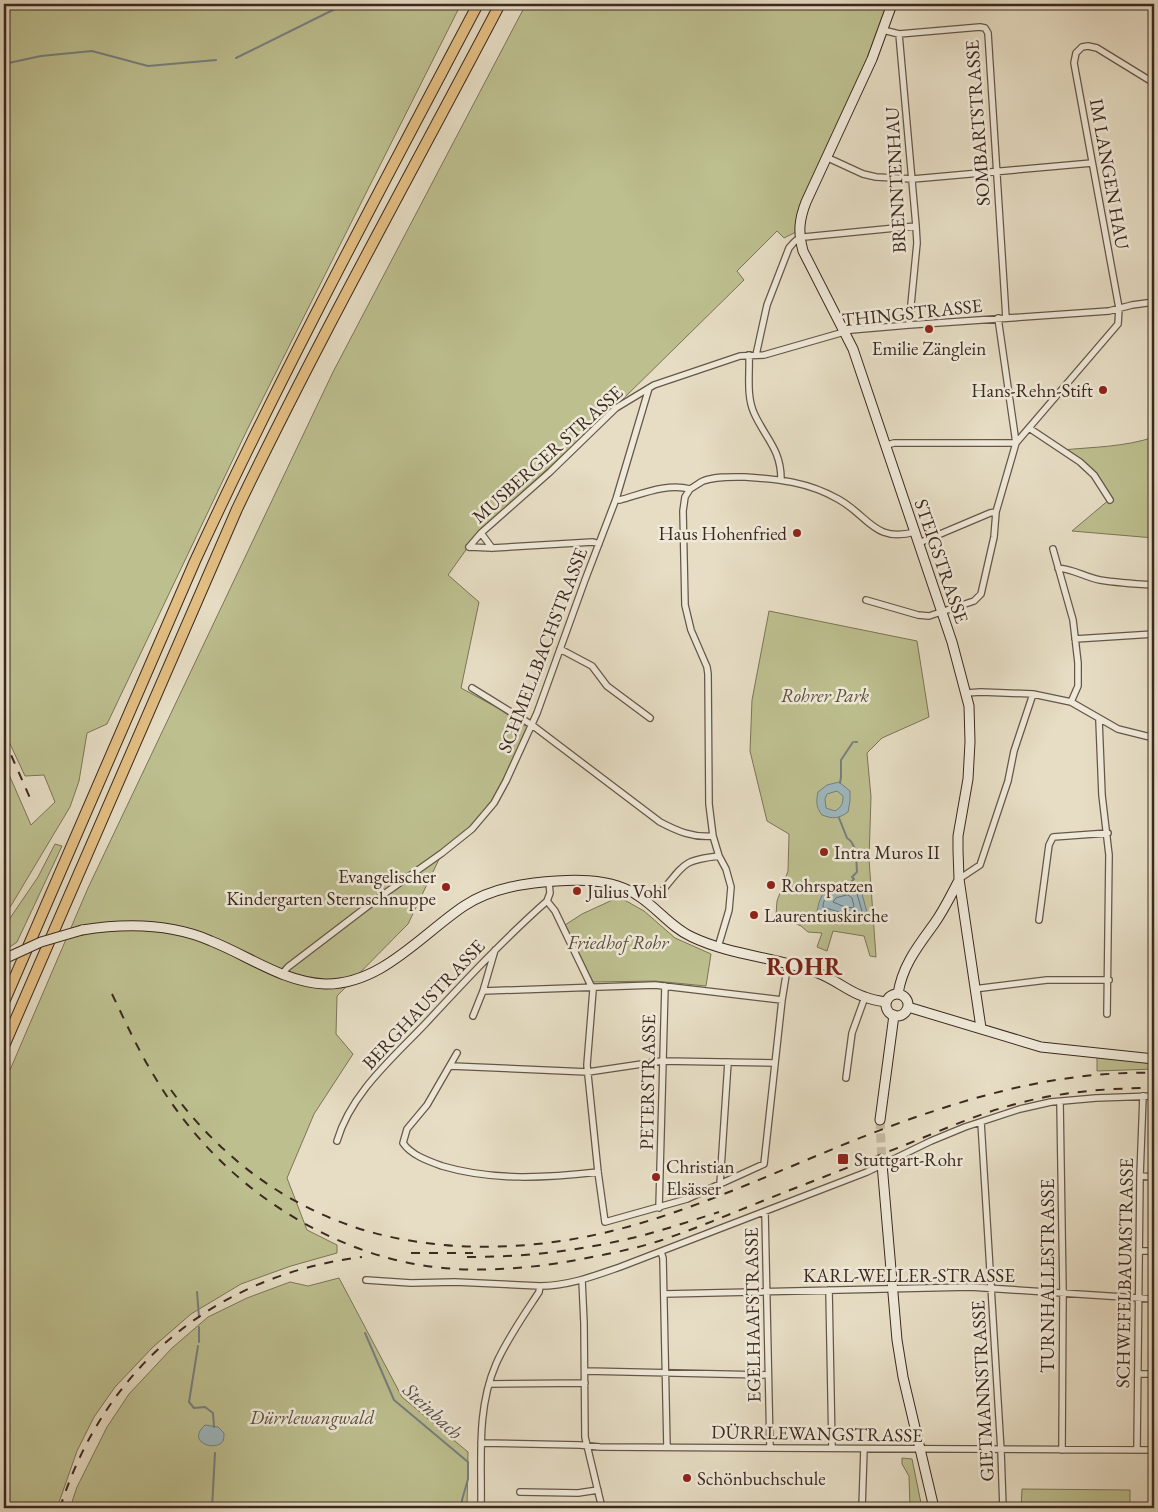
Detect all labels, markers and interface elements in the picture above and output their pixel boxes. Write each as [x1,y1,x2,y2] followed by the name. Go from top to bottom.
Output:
[959,39,996,207] street label: SOMBARTSTRASSE
[1084,97,1135,251] street label: IM LANGEN HAU
[879,106,912,254] street label: BRENNTENHAU
[841,293,984,332] street label: THINGSTRASSE
[923,323,935,335] marker: Emilie Zänglein
[872,336,986,361] place label: Emilie Zänglein
[971,378,1093,403] place label: Hans-Rehn-Stift
[467,380,628,529] street label: MUSBERGER STRASSE
[1097,384,1109,396] marker: Hans-Rehn-Stift
[909,496,975,627] street label: STEIGSTRASSE
[658,521,787,546] place label: Haus Hohenfried
[791,527,803,539] marker: Haus Hohenfried
[492,544,593,756] street label: SCHMELLBACHSTRASSE
[781,683,870,708] park label: Rohrer Park
[834,840,940,865] place label: Intra Muros II
[818,846,830,858] marker: Intra Muros II
[226,864,437,911] place label: Evangelischer Kindergarten Sternschnuppe
[781,873,874,898] place label: Rohrspatzen
[585,879,667,904] place label: Julius Vohl
[765,879,777,891] marker: Rohrspatzen
[440,881,452,893] marker: Evangelischer Kindergarten Sternschnuppe
[571,885,583,897] marker: Julius Vohl
[764,903,888,928] place label: Laurentiuskirche
[748,909,760,921] marker: Laurentiuskirche
[567,930,669,955] park label: Friedhof Rohr
[357,934,490,1075] street label: BERGHAUSTRASSE
[766,951,844,982] district label: ROHR
[634,1014,661,1150] street label: PETERSTRASSE
[854,1147,964,1172] place label: Stuttgart-Rohr
[836,1152,850,1166] marker: Stuttgart-Rohr
[666,1154,735,1201] place label: Christian Elsässer
[1110,1157,1139,1388] street label: SCHWEFELBAUMSTRASSE
[650,1171,662,1183] marker: Christian Elsässer
[1035,1179,1060,1373] street label: TURNHALLESTRASSE
[738,1227,767,1403] street label: EGELHAAFSTRASSE
[803,1263,1015,1288] street label: KARL-WELLER-STRASSE
[965,1299,1000,1482] street label: GIETMANNSTRASSE
[397,1376,468,1445] water label: Steinbach
[249,1405,375,1430] park label: Dürrlewangwald
[711,1419,923,1448] street label: DÜRRLEWANGSTRASSE
[697,1466,826,1491] place label: Schönbuchschule
[681,1472,693,1484] marker: Schönbuchschule

